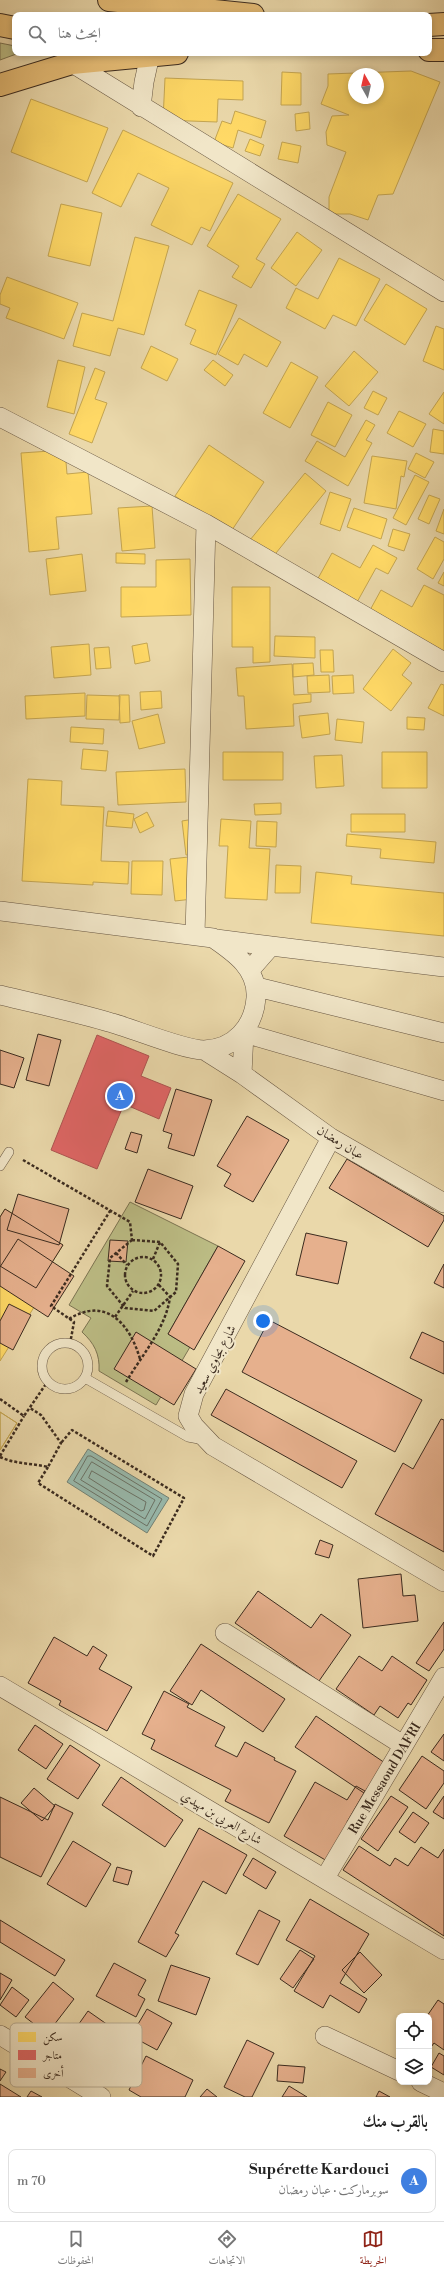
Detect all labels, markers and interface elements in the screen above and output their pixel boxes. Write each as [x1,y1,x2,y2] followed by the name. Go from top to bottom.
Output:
[12,12,432,56] search box
[26,23,48,45] icon: search
[58,24,101,43] text: ابحث هنا
[348,68,384,104] north arrow
[107,1081,133,1111] pin: A
[314,1122,367,1164] street label: عبان رمضان
[253,1311,273,1331] your location
[190,1322,242,1398] street label: شارع بجاوي سعيد
[345,1720,425,1837] street label: Rue Messaoud DAFRI
[177,1787,265,1851] street label: شارع العربي بن مهيدي
[396,2013,432,2085] map controls
[396,2013,432,2049] button: locate
[10,2023,142,2087] legend
[43,2031,62,2046] text: سكن
[42,2049,62,2063] text: متاجر
[396,2049,432,2085] button: layers
[43,2065,64,2081] text: أخرى
[362,2111,428,2133] text: بالقرب منك
[249,2160,389,2179] text: Supérette Kardouci
[17,2173,46,2189] text: 70 m
[409,2173,419,2189] text: A
[278,2182,389,2198] text: سوبرماركت · عبان رمضان
[57,2228,94,2271] tab: المحفوظات
[208,2228,245,2271] tab: الاتجاهات
[360,2228,387,2271] tab: الخريطة

